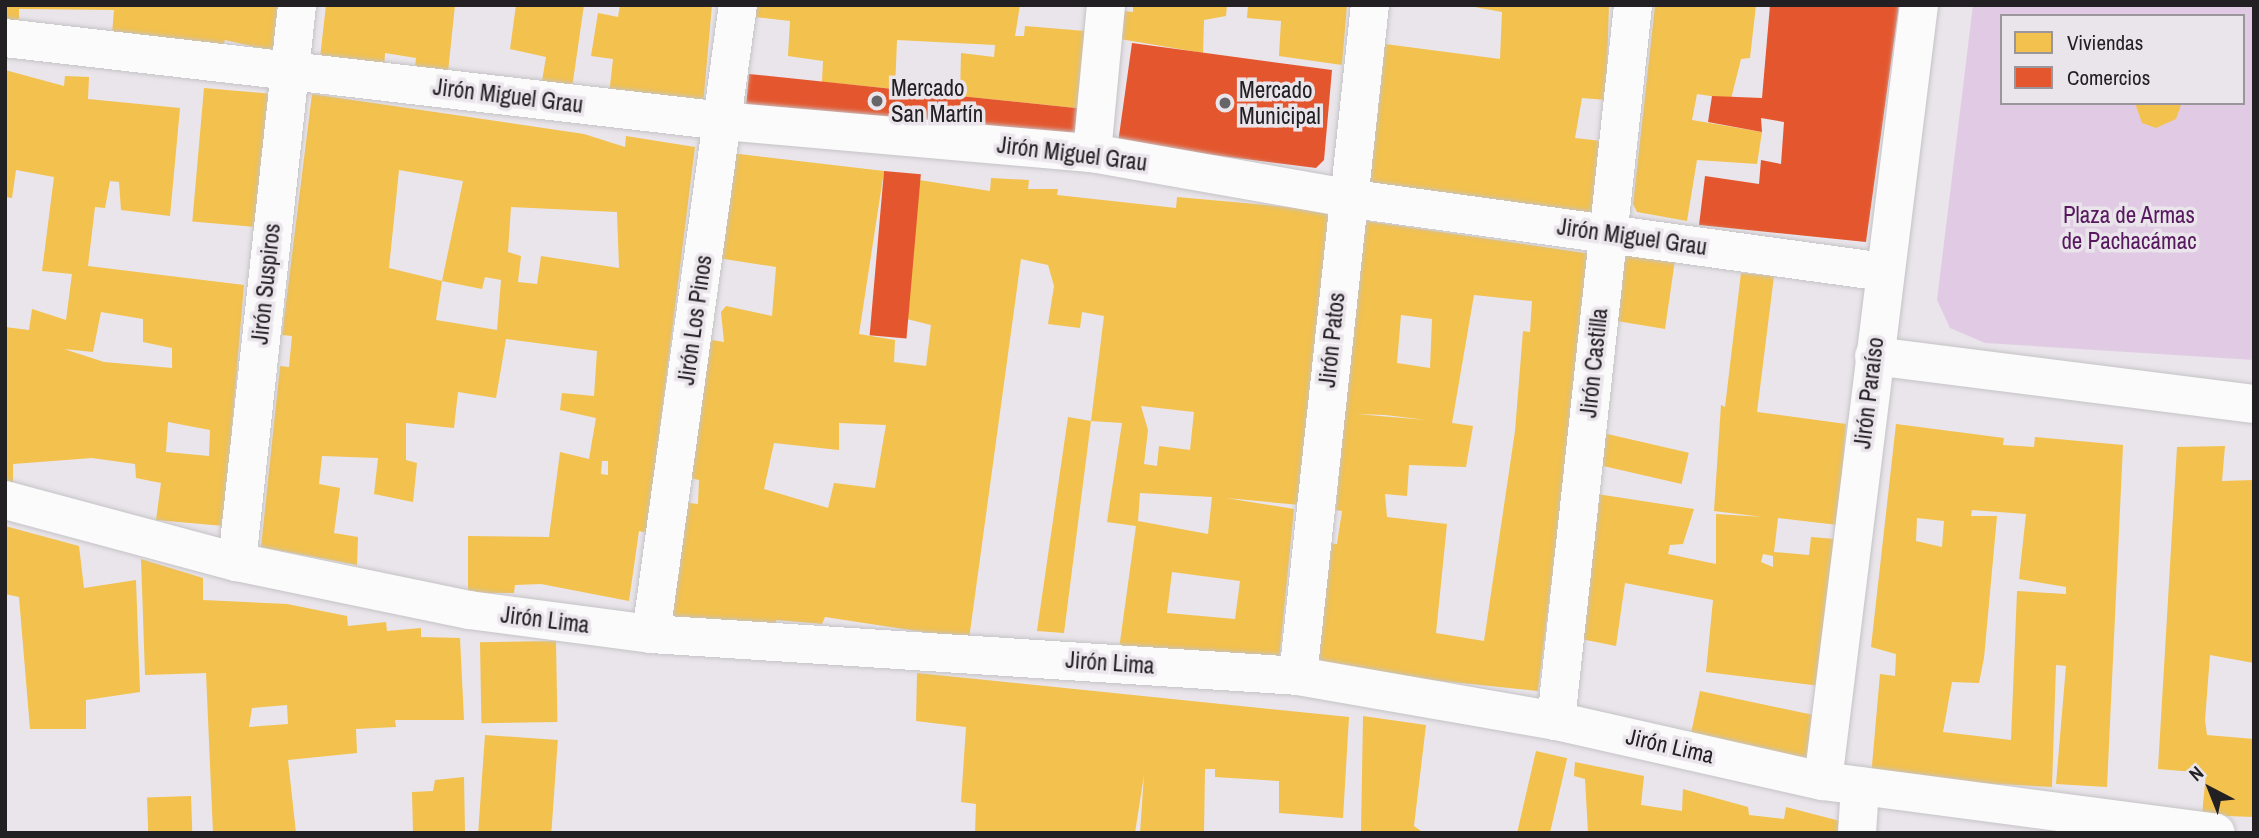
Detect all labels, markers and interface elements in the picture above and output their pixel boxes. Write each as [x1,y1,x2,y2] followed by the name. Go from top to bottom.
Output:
[2000,14,2245,105] legend
[2067,28,2143,57] text: Viviendas
[2067,63,2150,92] text: Comercios
[431,73,585,119] street label: Jirón Miguel Grau
[891,74,983,128] place label: Mercado San Martín
[1239,76,1321,130] place label: Mercado Municipal
[869,93,885,109] marker: Mercado San Martín
[1217,95,1233,111] marker: Mercado Municipal
[995,131,1149,177] street label: Jirón Miguel Grau
[2061,201,2197,255] park label: Plaza de Armas de Pachacámac
[1555,213,1709,261] street label: Jirón Miguel Grau
[246,222,286,346] street label: Jirón Suspiros
[672,253,718,387] street label: Jirón Los Pinos
[1313,291,1351,389] street label: Jirón Patos
[1575,307,1613,419] street label: Jirón Castilla
[1848,336,1890,450] street label: Jirón Paraíso
[499,601,591,639] street label: Jirón Lima
[1065,646,1155,680] street label: Jirón Lima
[1623,723,1717,769] street label: Jirón Lima
[2175,754,2245,824] north arrow
[2183,760,2209,787] text: N

